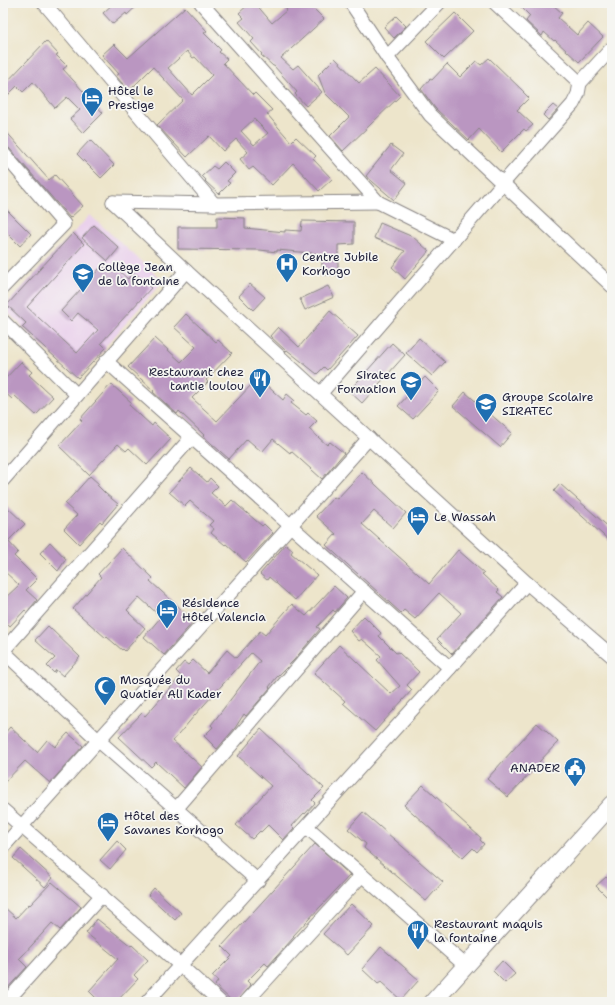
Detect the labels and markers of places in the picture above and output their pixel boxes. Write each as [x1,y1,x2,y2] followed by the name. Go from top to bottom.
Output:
[108,83,155,113] place label: Hôtel le Prestige
[79,85,105,118] hotel icon: Hôtel le Prestige
[302,249,379,279] place label: Centre Jubile Korhogo
[274,251,300,284] hospital icon: Centre Jubile Korhogo
[98,259,180,289] place label: Collège Jean de la fontaine
[70,261,96,294] school or university icon: Collège Jean de la fontaine
[149,364,244,394] place label: Restaurant chez tantie loulou
[247,366,273,399] restaurant icon: Restaurant chez tantie loulou
[337,367,396,397] place label: Siratec Formation
[398,369,424,402] school or university icon: Siratec Formation
[502,389,594,419] place label: Groupe Scolaire SIRATEC
[473,391,499,424] school or university icon: Groupe Scolaire SIRATEC
[405,504,431,537] hotel icon: Le Wassah
[434,509,496,525] place label: Le Wassah
[182,595,266,625] place label: Résidence Hôtel Valencia
[154,597,180,630] hotel icon: Résidence Hôtel Valencia
[120,672,222,702] place label: Mosquée du Quatier Ali Kader
[92,674,118,707] mosque icon: Mosquée du Quatier Ali Kader
[562,755,588,788] public building icon: ANADER
[510,760,560,776] place label: ANADER
[124,808,224,838] place label: Hôtel des Savanes Korhogo
[95,810,121,843] hotel icon: Hôtel des Savanes Korhogo
[434,916,543,946] place label: Restaurant maquis la fontaine
[405,918,431,951] restaurant icon: Restaurant maquis la fontaine

